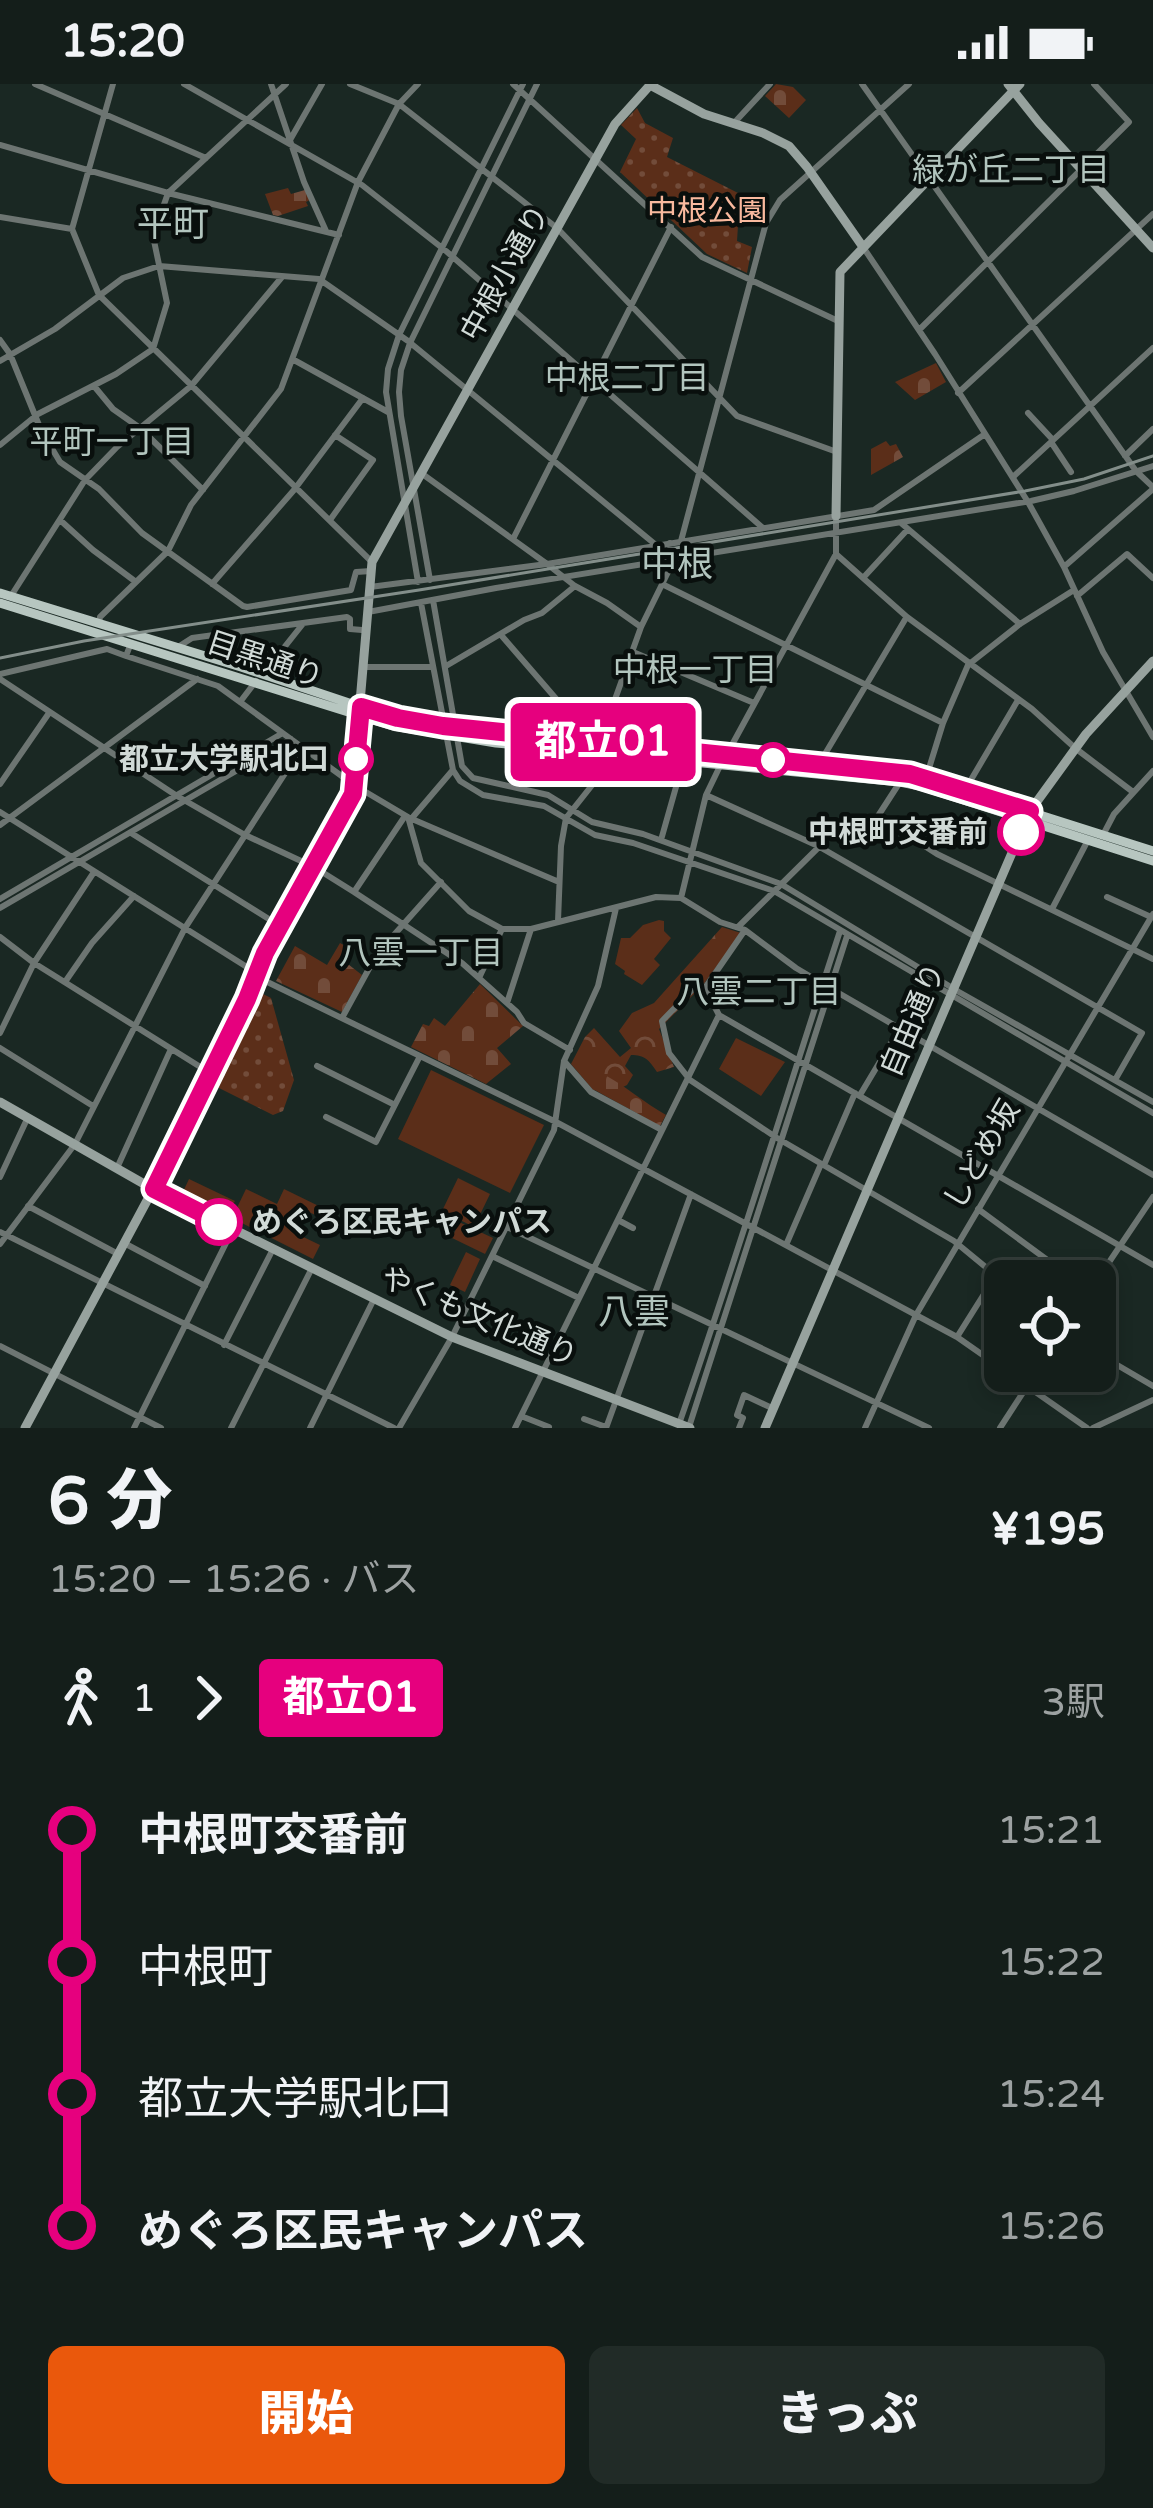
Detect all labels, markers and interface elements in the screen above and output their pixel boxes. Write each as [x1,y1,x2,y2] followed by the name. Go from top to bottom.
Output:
[60,15,185,69] text: 15:20
[912,151,1110,190] district label: 緑が丘二丁目
[647,193,767,230] park label: 中根公園
[452,198,558,348] street label: 中根小通り
[137,203,209,246] district label: 平町
[545,359,710,398] district label: 中根二丁目
[30,423,195,462] district label: 平町一丁目
[641,543,713,586] district label: 中根
[202,624,328,696] street label: 目黒通り
[613,651,778,690] district label: 中根一丁目
[519,703,687,781] line badge: 都立01
[535,716,671,767] text: 都立01
[119,741,329,778] place label: 都立大学駅北口
[340,743,372,775] marker: 都立大学駅北口
[757,744,789,776] unlabelled marker
[999,810,1043,854] marker: 中根町交番前
[808,814,988,851] place label: 中根町交番前
[339,934,504,973] district label: 八雲一丁目
[873,958,953,1082] street label: 自由通り
[677,973,842,1012] district label: 八雲二丁目
[936,1094,1028,1216] street label: しどめ坂
[197,1200,241,1244] marker: めぐろ区民キャンパス
[252,1204,552,1241] place label: めぐろ区民キャンパス
[375,1259,583,1375] street label: やくも文化通り
[984,1260,1116,1392] map controls
[984,1260,1116,1392] button: locate
[598,1291,670,1334] district label: 八雲
[48,1462,173,1542] text: 6 分
[991,1503,1105,1557] text: ¥195
[48,1556,420,1603] text: 15:20 – 15:26 · バス
[48,1665,114,1731] icon: walk
[175,1665,241,1731] icon: forward
[283,1672,419,1723] text: 都立01
[132,1675,157,1722] text: 1
[1042,1679,1105,1726] text: 3駅
[997,1807,1105,1854] text: 15:21
[138,1809,408,1863] text: 中根町交番前
[997,1939,1105,1986] text: 15:22
[138,1941,273,1995] text: 中根町
[997,2071,1105,2118] text: 15:24
[138,2073,453,2127] text: 都立大学駅北口
[997,2203,1105,2250] text: 15:26
[138,2205,588,2259] text: めぐろ区民キャンパス
[48,2346,565,2484] button: 開始
[589,2346,1105,2484] button: きっぷ

